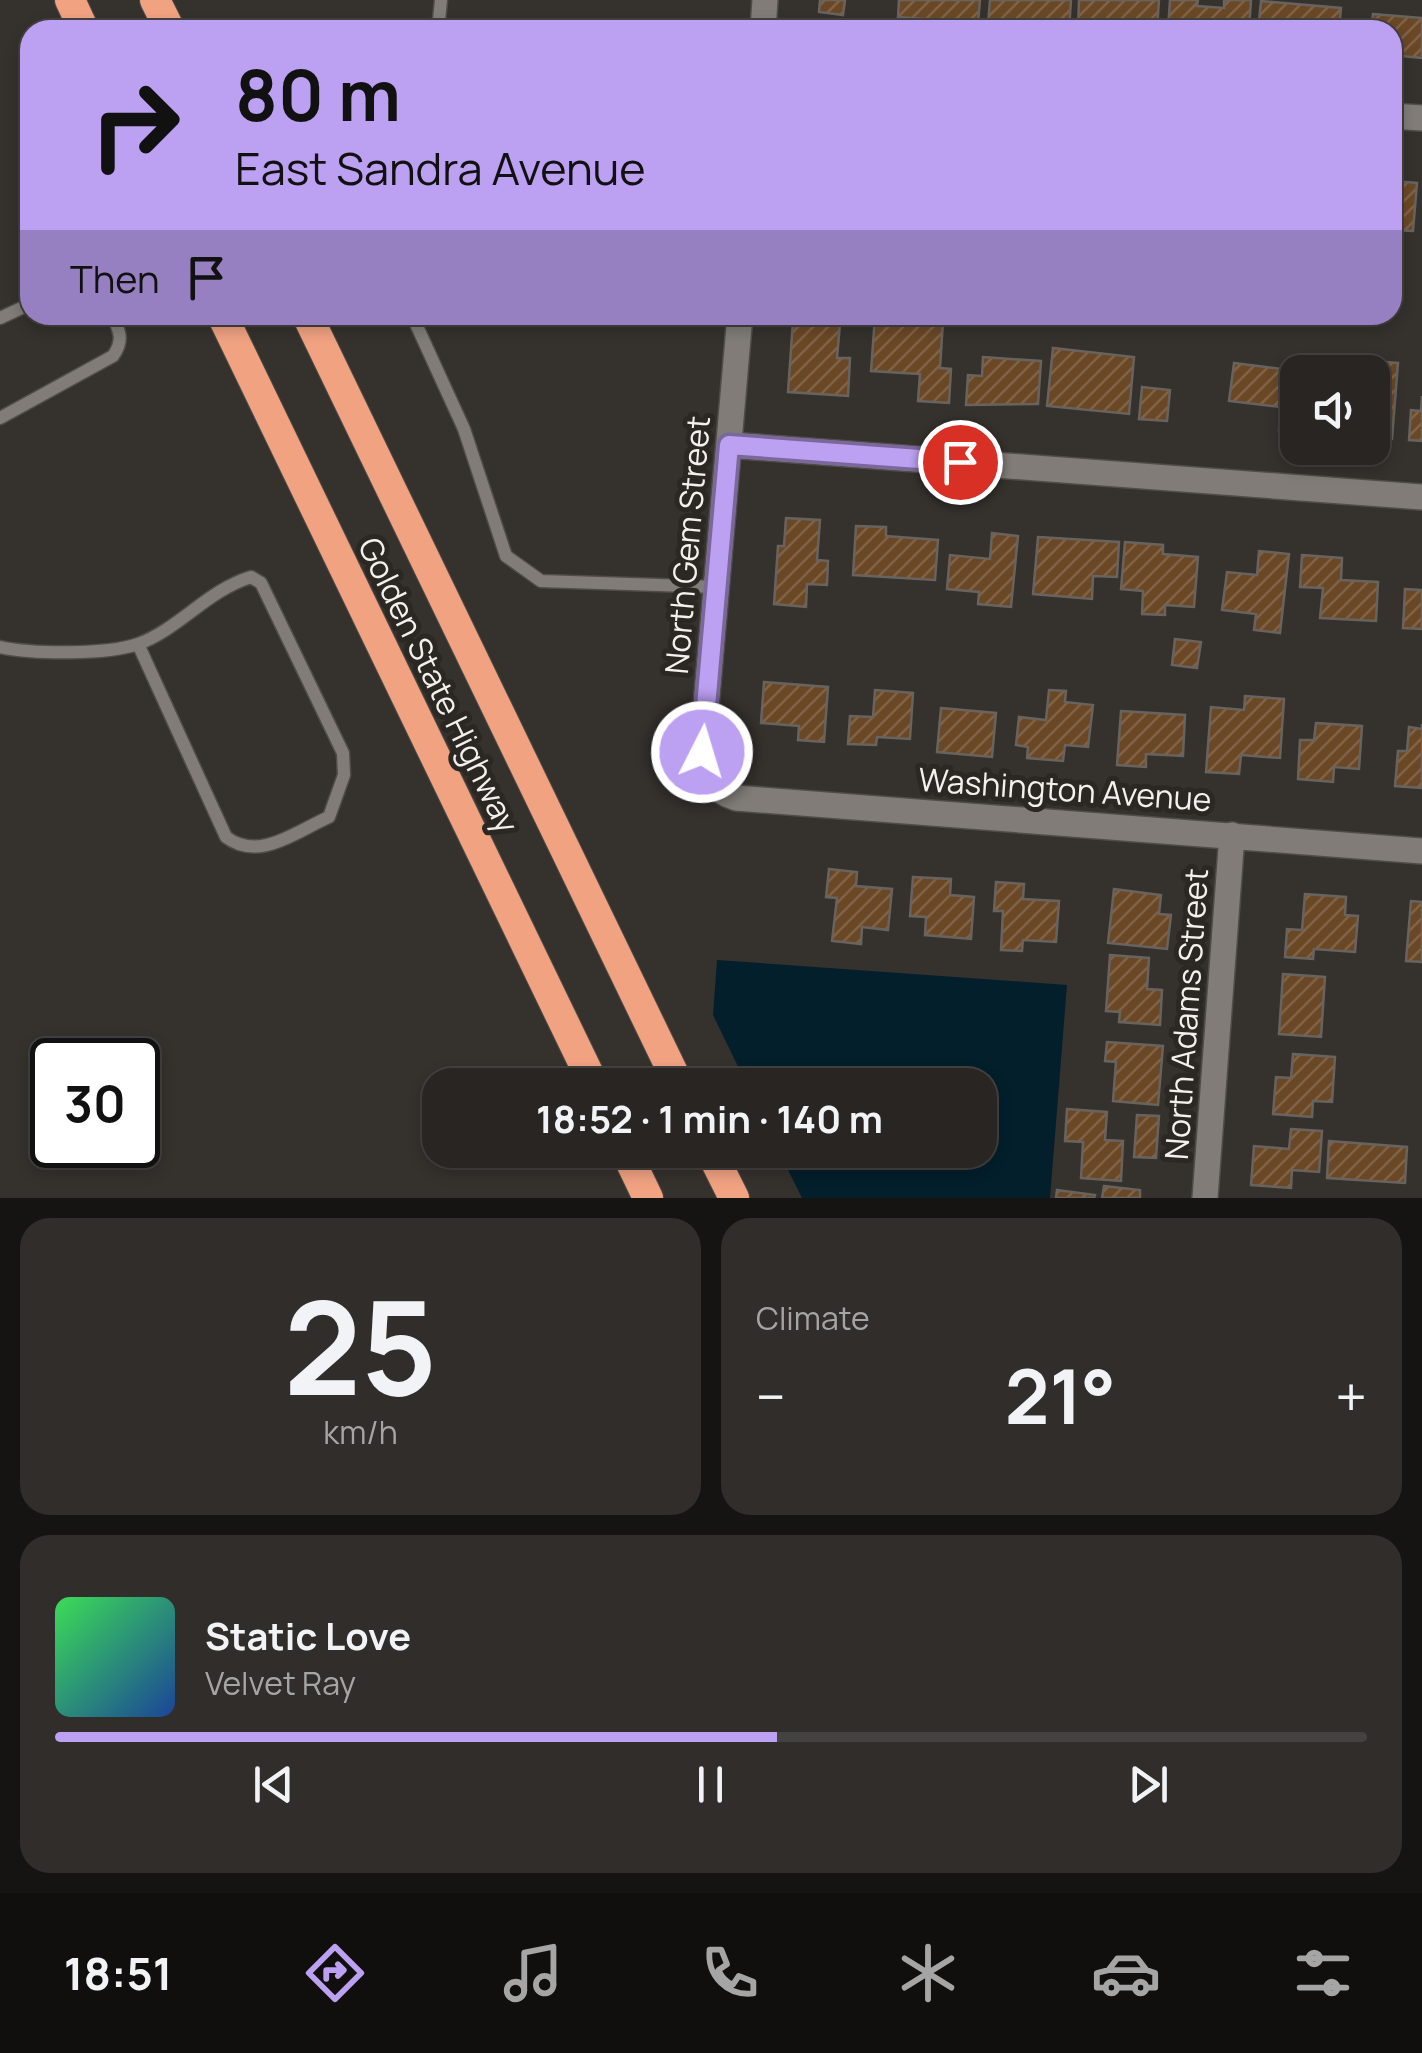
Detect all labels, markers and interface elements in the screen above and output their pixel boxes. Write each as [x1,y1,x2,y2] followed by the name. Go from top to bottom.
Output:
[235,46,401,142] text: 80 m
[70,60,200,190] icon: right
[235,137,646,199] text: East Sandra Avenue
[179,250,234,305] icon: arrive
[70,252,159,304] text: Then
[1280,355,1390,465] map controls
[1280,355,1390,465] button: sound
[654,414,720,676] street label: North Gem Street
[918,420,1003,505] pin
[933,435,988,490] icon: arrive
[348,530,530,840] street label: Golden State Highway
[650,700,754,804] position arrow
[917,757,1213,821] street label: Washington Avenue
[1154,867,1218,1161] street label: North Adams Street
[30,1038,160,1168] speed limit sign: 30
[536,1092,883,1144] text: 18:52 · 1 min · 140 m
[284,1256,437,1434] text: 25
[756,1296,870,1340] text: Climate
[1005,1344,1116,1447] text: 21°
[756,1358,786,1434] text: −
[1335,1358,1367,1434] text: +
[323,1410,398,1454] text: km/h
[205,1609,411,1661] text: Static Love
[205,1661,356,1705] text: Velvet Ray
[246,1757,301,1812] icon: previous
[683,1757,738,1812] icon: pause
[1121,1757,1176,1812] icon: next
[300,1938,370,2008] icon: directions
[498,1938,568,2008] icon: music
[695,1938,765,2008] icon: phone
[893,1938,963,2008] icon: climate
[1091,1938,1161,2008] icon: car
[1288,1938,1358,2008] icon: filters
[64,1942,173,2004] text: 18:51

